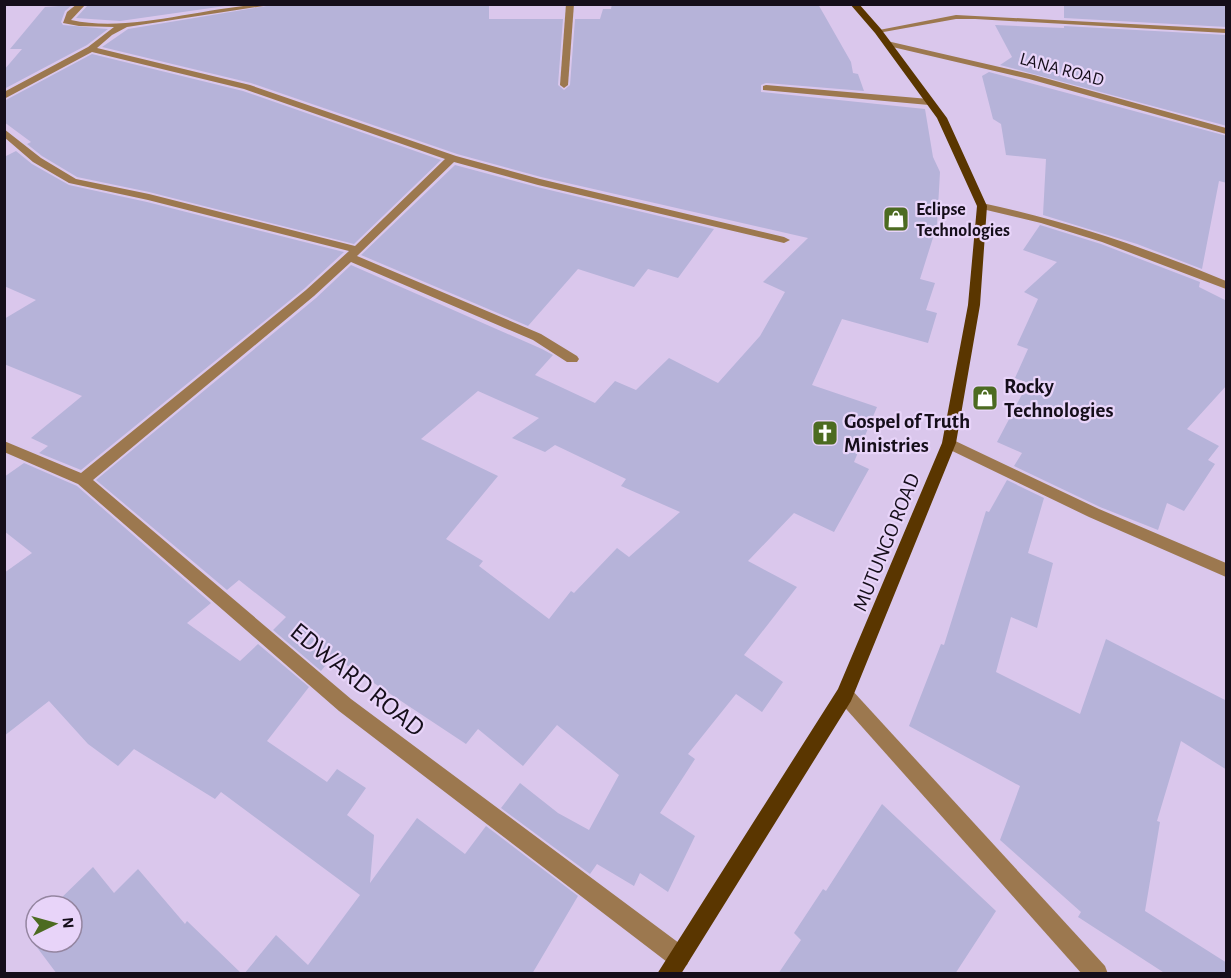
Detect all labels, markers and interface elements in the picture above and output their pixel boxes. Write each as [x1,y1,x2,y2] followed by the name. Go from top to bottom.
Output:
[1018,50,1106,90] street label: LANA ROAD
[916,201,1010,240] place label: Eclipse Technologies
[881,204,911,234] shop icon: Eclipse Technologies
[1004,376,1114,421] place label: Rocky Technologies
[970,383,1000,413] shop icon: Rocky Technologies
[844,411,970,456] place label: Gospel of Truth Ministries
[810,418,840,448] church icon: Gospel of Truth Ministries
[849,470,924,614] street label: MUTUNGO ROAD
[285,618,429,742] street label: EDWARD ROAD
[24,894,84,954] north arrow
[59,917,76,929] text: N

